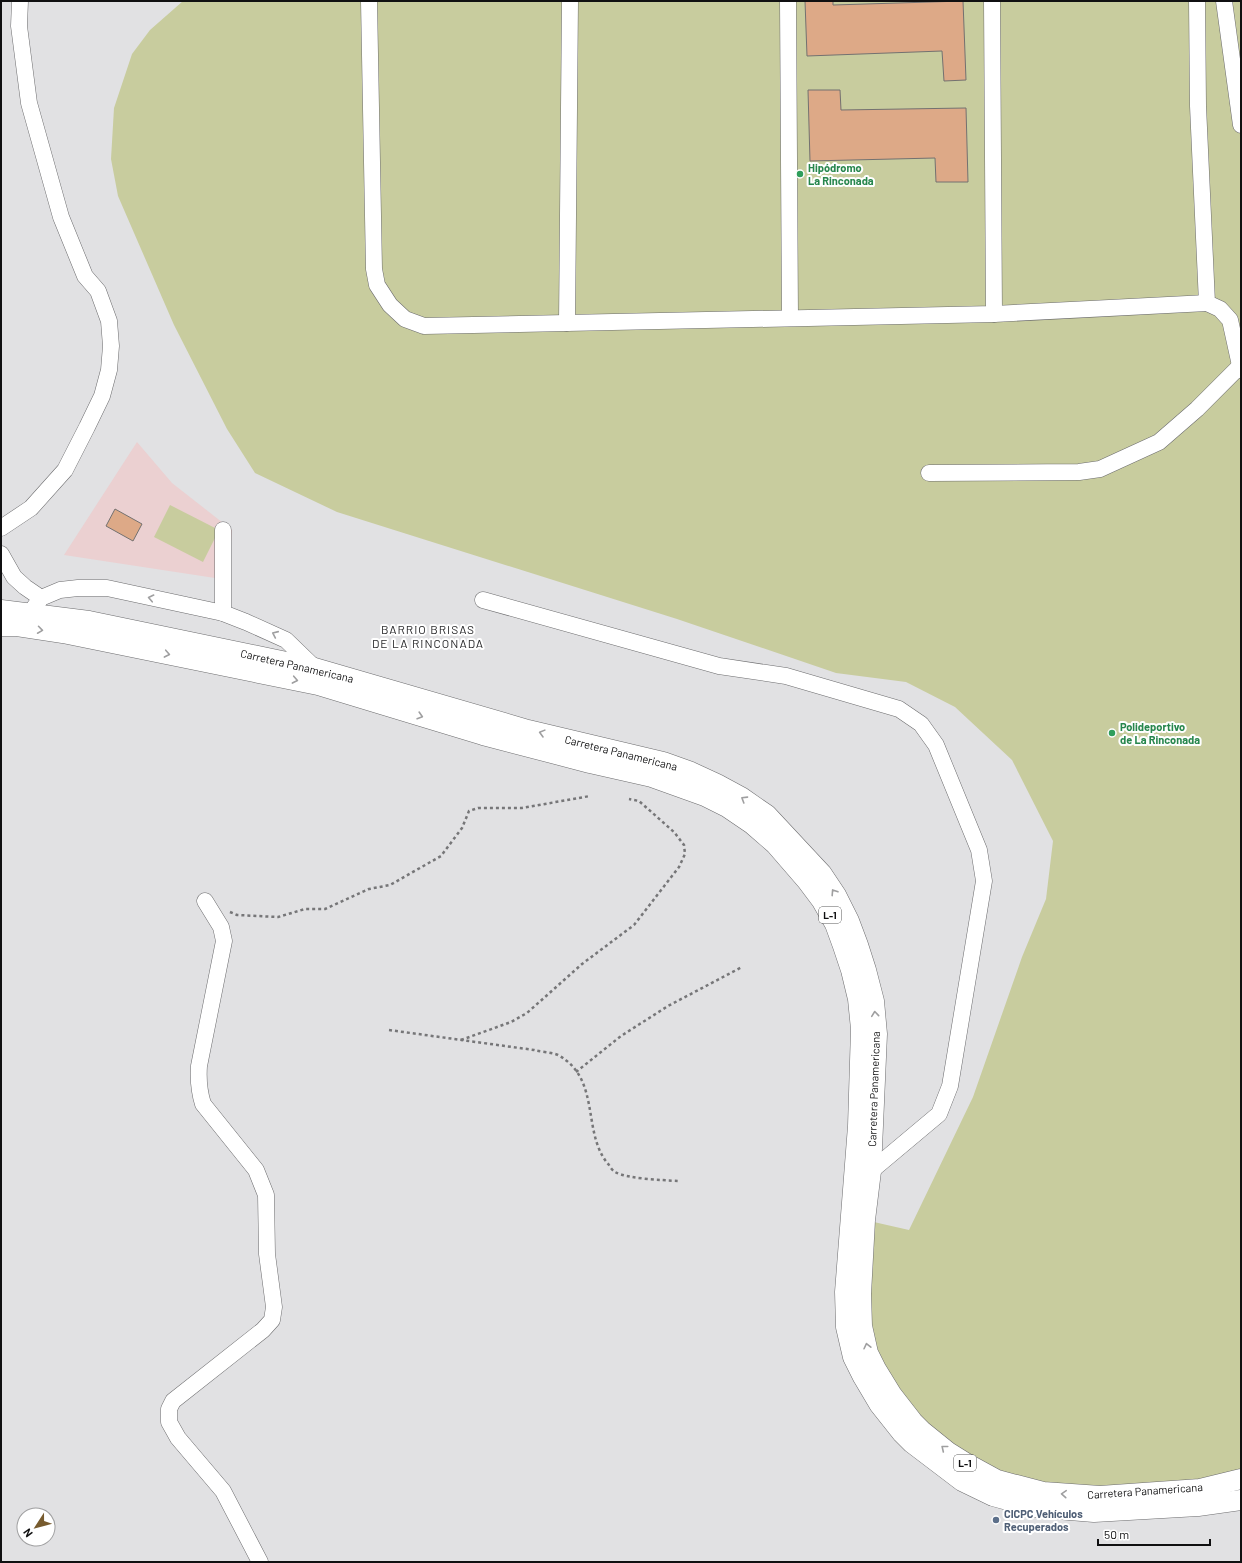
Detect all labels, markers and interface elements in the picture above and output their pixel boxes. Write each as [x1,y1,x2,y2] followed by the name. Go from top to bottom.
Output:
[808,161,874,187] place label: Hipódromo La Rinconada
[795,169,805,179] marker: Hipódromo La Rinconada
[147,594,154,602] one-way arrow
[372,622,484,650] district label: BARRIO BRISAS DE LA RINCONADA
[37,625,43,634] one-way arrow
[271,631,278,639] one-way arrow
[239,646,355,685] street label: Carretera Panamericana
[164,650,171,658] one-way arrow
[292,675,298,684] one-way arrow
[416,711,423,720] one-way arrow
[1120,720,1200,746] place label: Polideportivo de La Rinconada
[1107,728,1117,738] marker: Polideportivo de La Rinconada
[538,729,545,738] one-way arrow
[563,732,679,773] street label: Carretera Panamericana
[741,797,748,804] one-way arrow
[832,889,839,896] one-way arrow
[819,907,841,923] road number: L-1
[871,1011,880,1017] one-way arrow
[865,1031,882,1147] street label: Carretera Panamericana
[864,1343,872,1350] one-way arrow
[942,1446,949,1453] one-way arrow
[954,1455,976,1471] road number: L-1
[1087,1480,1203,1501] street label: Carretera Panamericana
[1061,1489,1067,1498] one-way arrow
[16,1507,56,1547] north arrow
[1004,1507,1083,1533] place label: CICPC Vehículos Recuperados
[991,1515,1001,1525] marker: CICPC Vehículos Recuperados
[1098,1521,1210,1547] scale bar
[20,1526,35,1540] text: N
[1104,1527,1129,1541] text: 50 m

